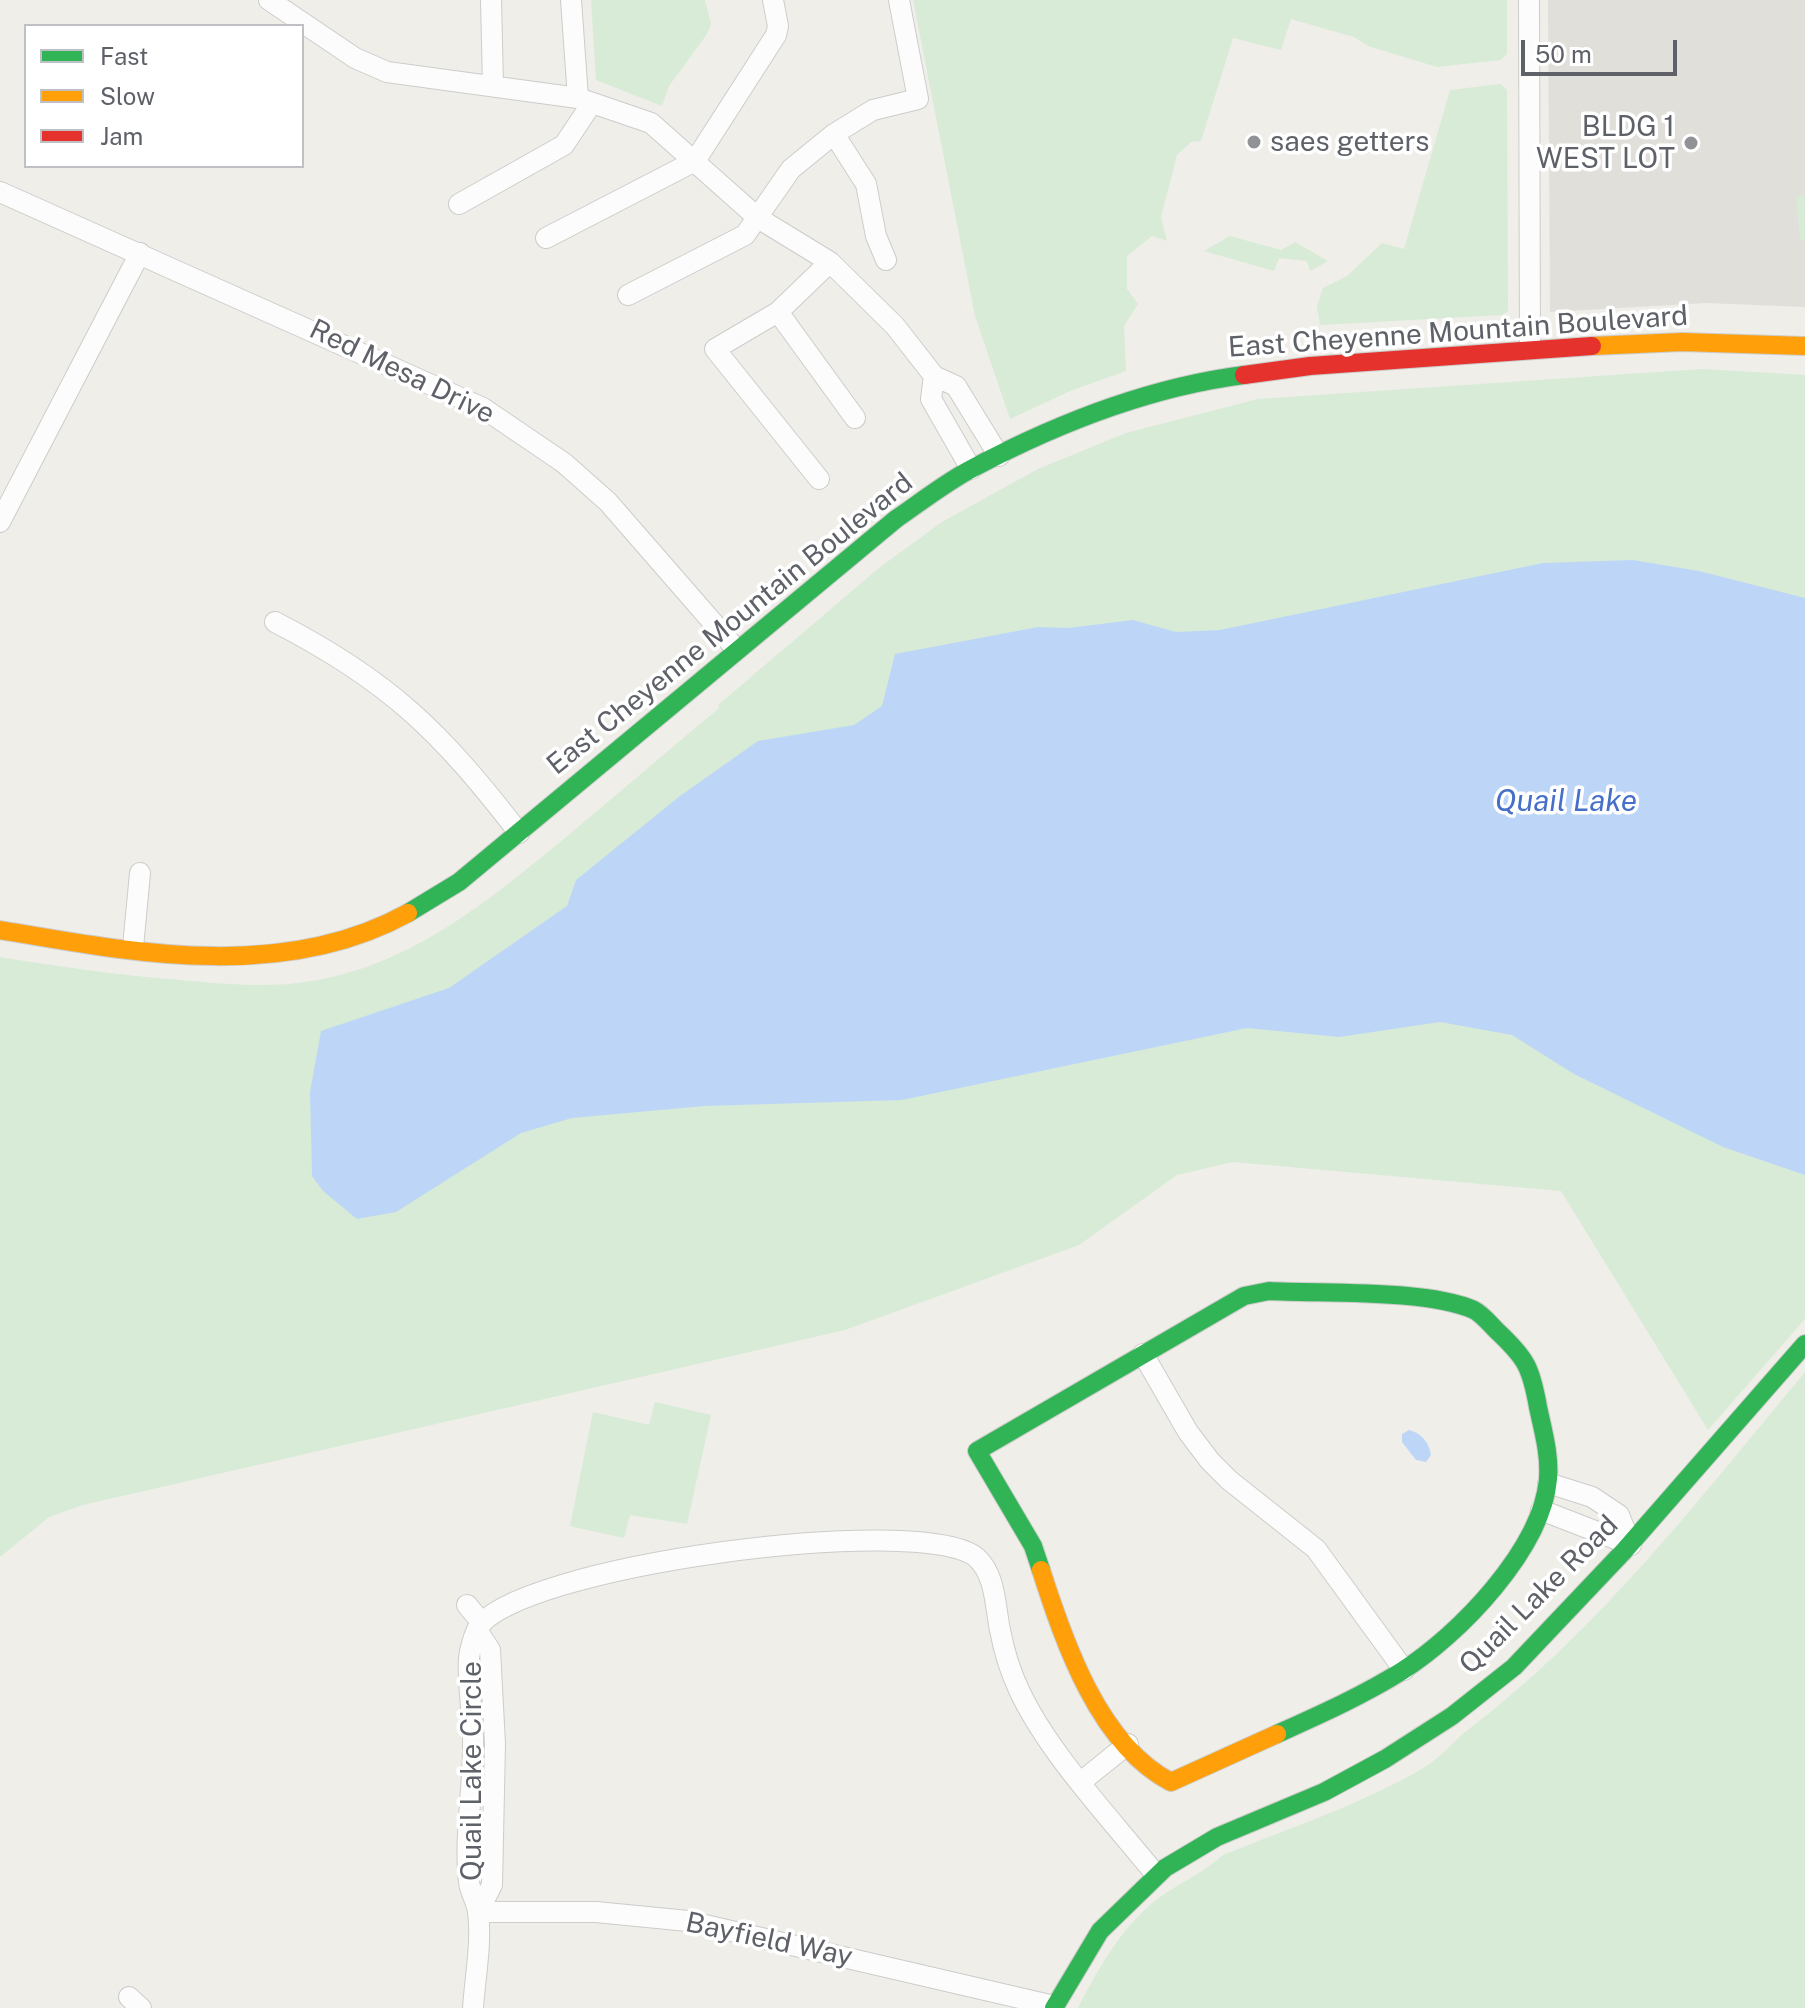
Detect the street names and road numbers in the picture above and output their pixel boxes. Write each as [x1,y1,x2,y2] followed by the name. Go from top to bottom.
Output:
[1227,299,1689,365] street label: East Cheyenne Mountain Boulevard
[304,313,500,431] street label: Red Mesa Drive
[540,466,920,782] street label: East Cheyenne Mountain Boulevard
[1453,1509,1625,1681] street label: Quail Lake Road
[455,1661,489,1881] street label: Quail Lake Circle
[683,1906,855,1974] street label: Bayfield Way

